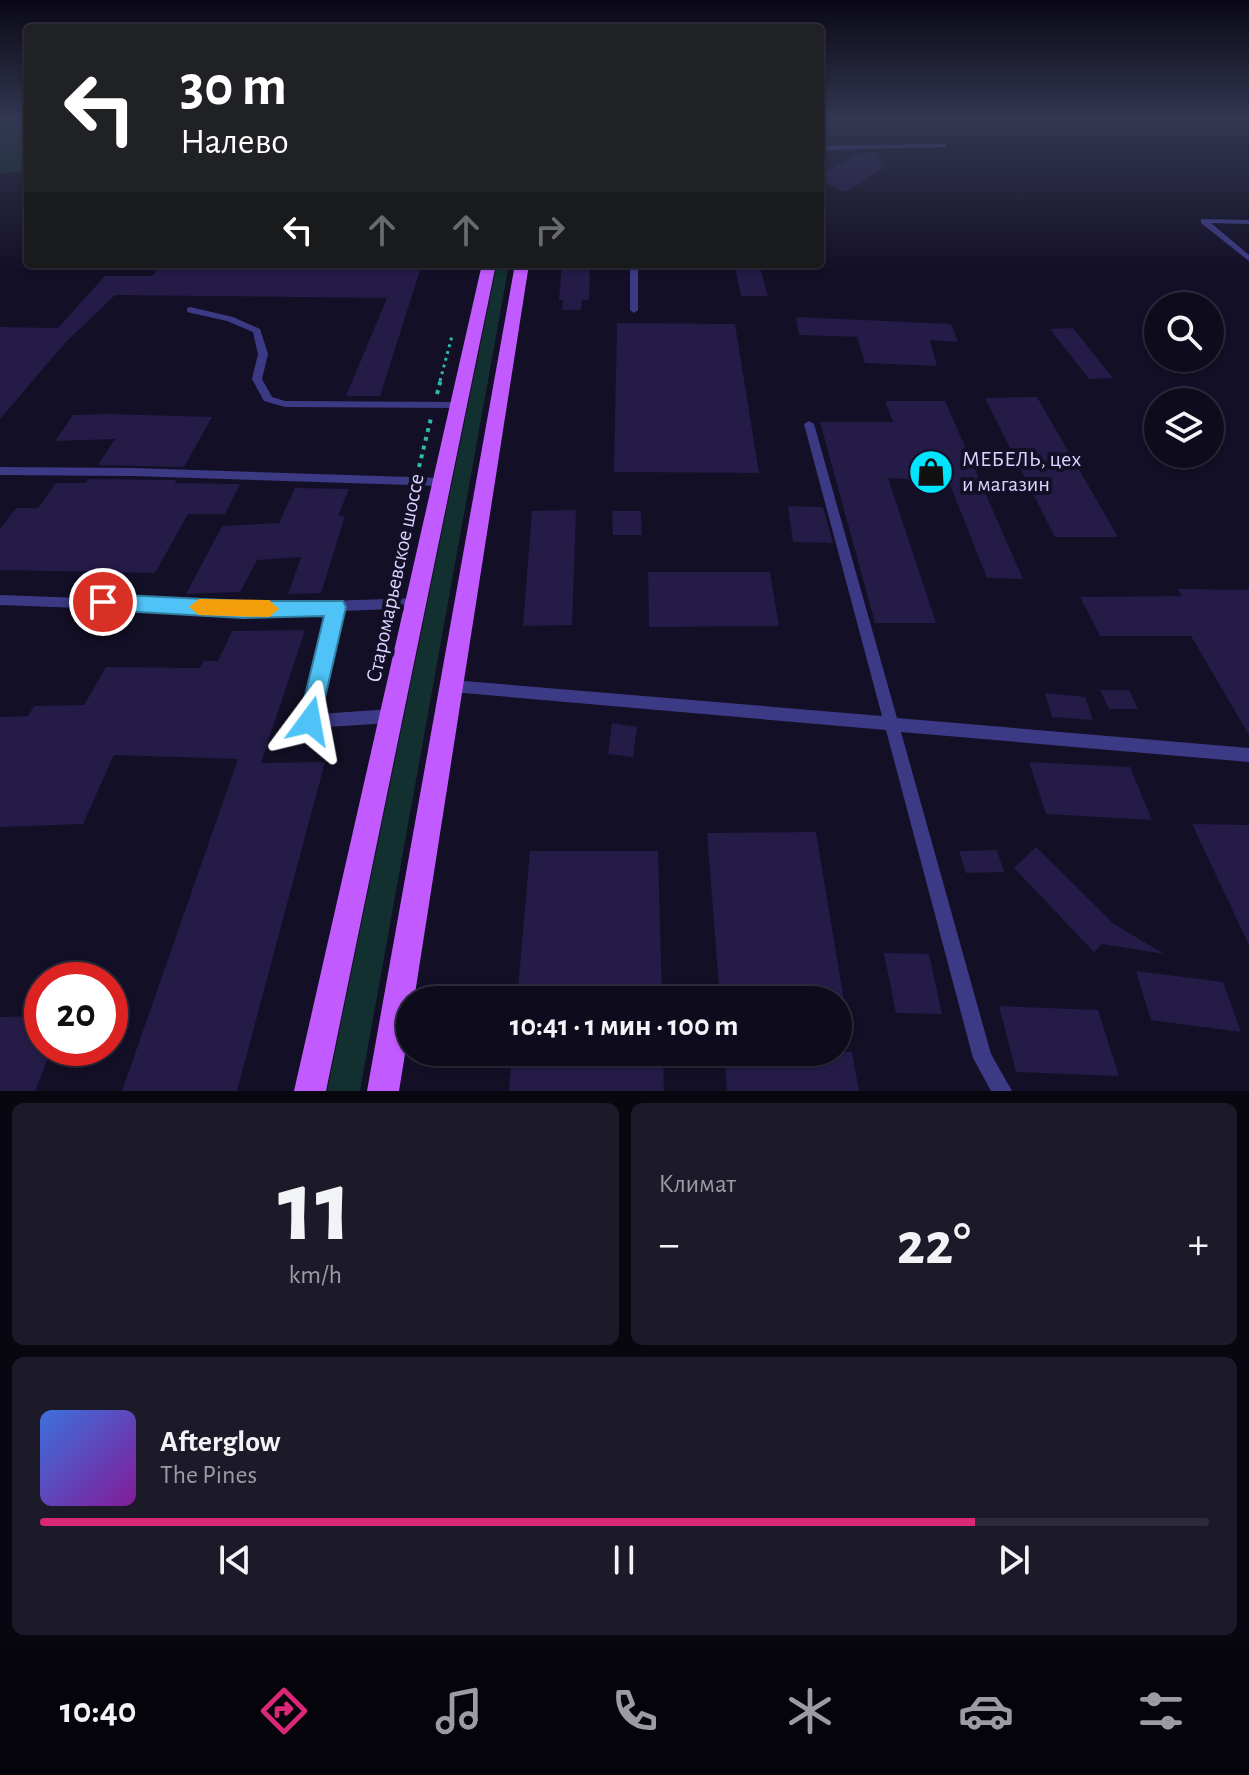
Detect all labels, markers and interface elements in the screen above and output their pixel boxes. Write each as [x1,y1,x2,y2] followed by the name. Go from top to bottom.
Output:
[48,56,152,160] icon: left
[180,59,287,115] text: 30 m
[180,124,289,160] text: Налево
[276,208,320,252] icon: left
[360,208,404,252] icon: ahead
[444,208,488,252] icon: ahead
[528,208,572,252] icon: right
[1144,292,1224,468] map controls
[1144,292,1224,372] button: search
[1144,388,1224,468] button: layers
[907,448,955,496] shop icon: МЕБЕЛЬ, цех и магазин
[962,448,1081,495] place label: МЕБЕЛЬ, цех и магазин
[362,472,428,684] street label: Старомарьевское шоссе
[69,568,137,636] pin
[81,580,125,624] icon: arrive
[268,679,352,763] position arrow
[24,962,128,1066] speed limit sign: 20
[510,1011,738,1041] text: 10:41 · 1 мин · 100 m
[278,1156,353,1260] text: 11
[659,1171,736,1197] text: Климат
[897,1215,971,1275] text: 22°
[659,1223,680,1267] text: −
[1188,1223,1209,1267] text: +
[288,1262,342,1288] text: km/h
[160,1427,281,1457] text: Afterglow
[160,1462,257,1488] text: The Pines
[213,1538,257,1582] icon: previous
[602,1538,646,1582] icon: pause
[992,1538,1036,1582] icon: next
[256,1683,312,1739] icon: directions
[431,1683,487,1739] icon: music
[607,1683,663,1739] icon: phone
[782,1683,838,1739] icon: climate
[958,1683,1014,1739] icon: car
[1133,1683,1189,1739] icon: filters
[60,1693,137,1729] text: 10:40

